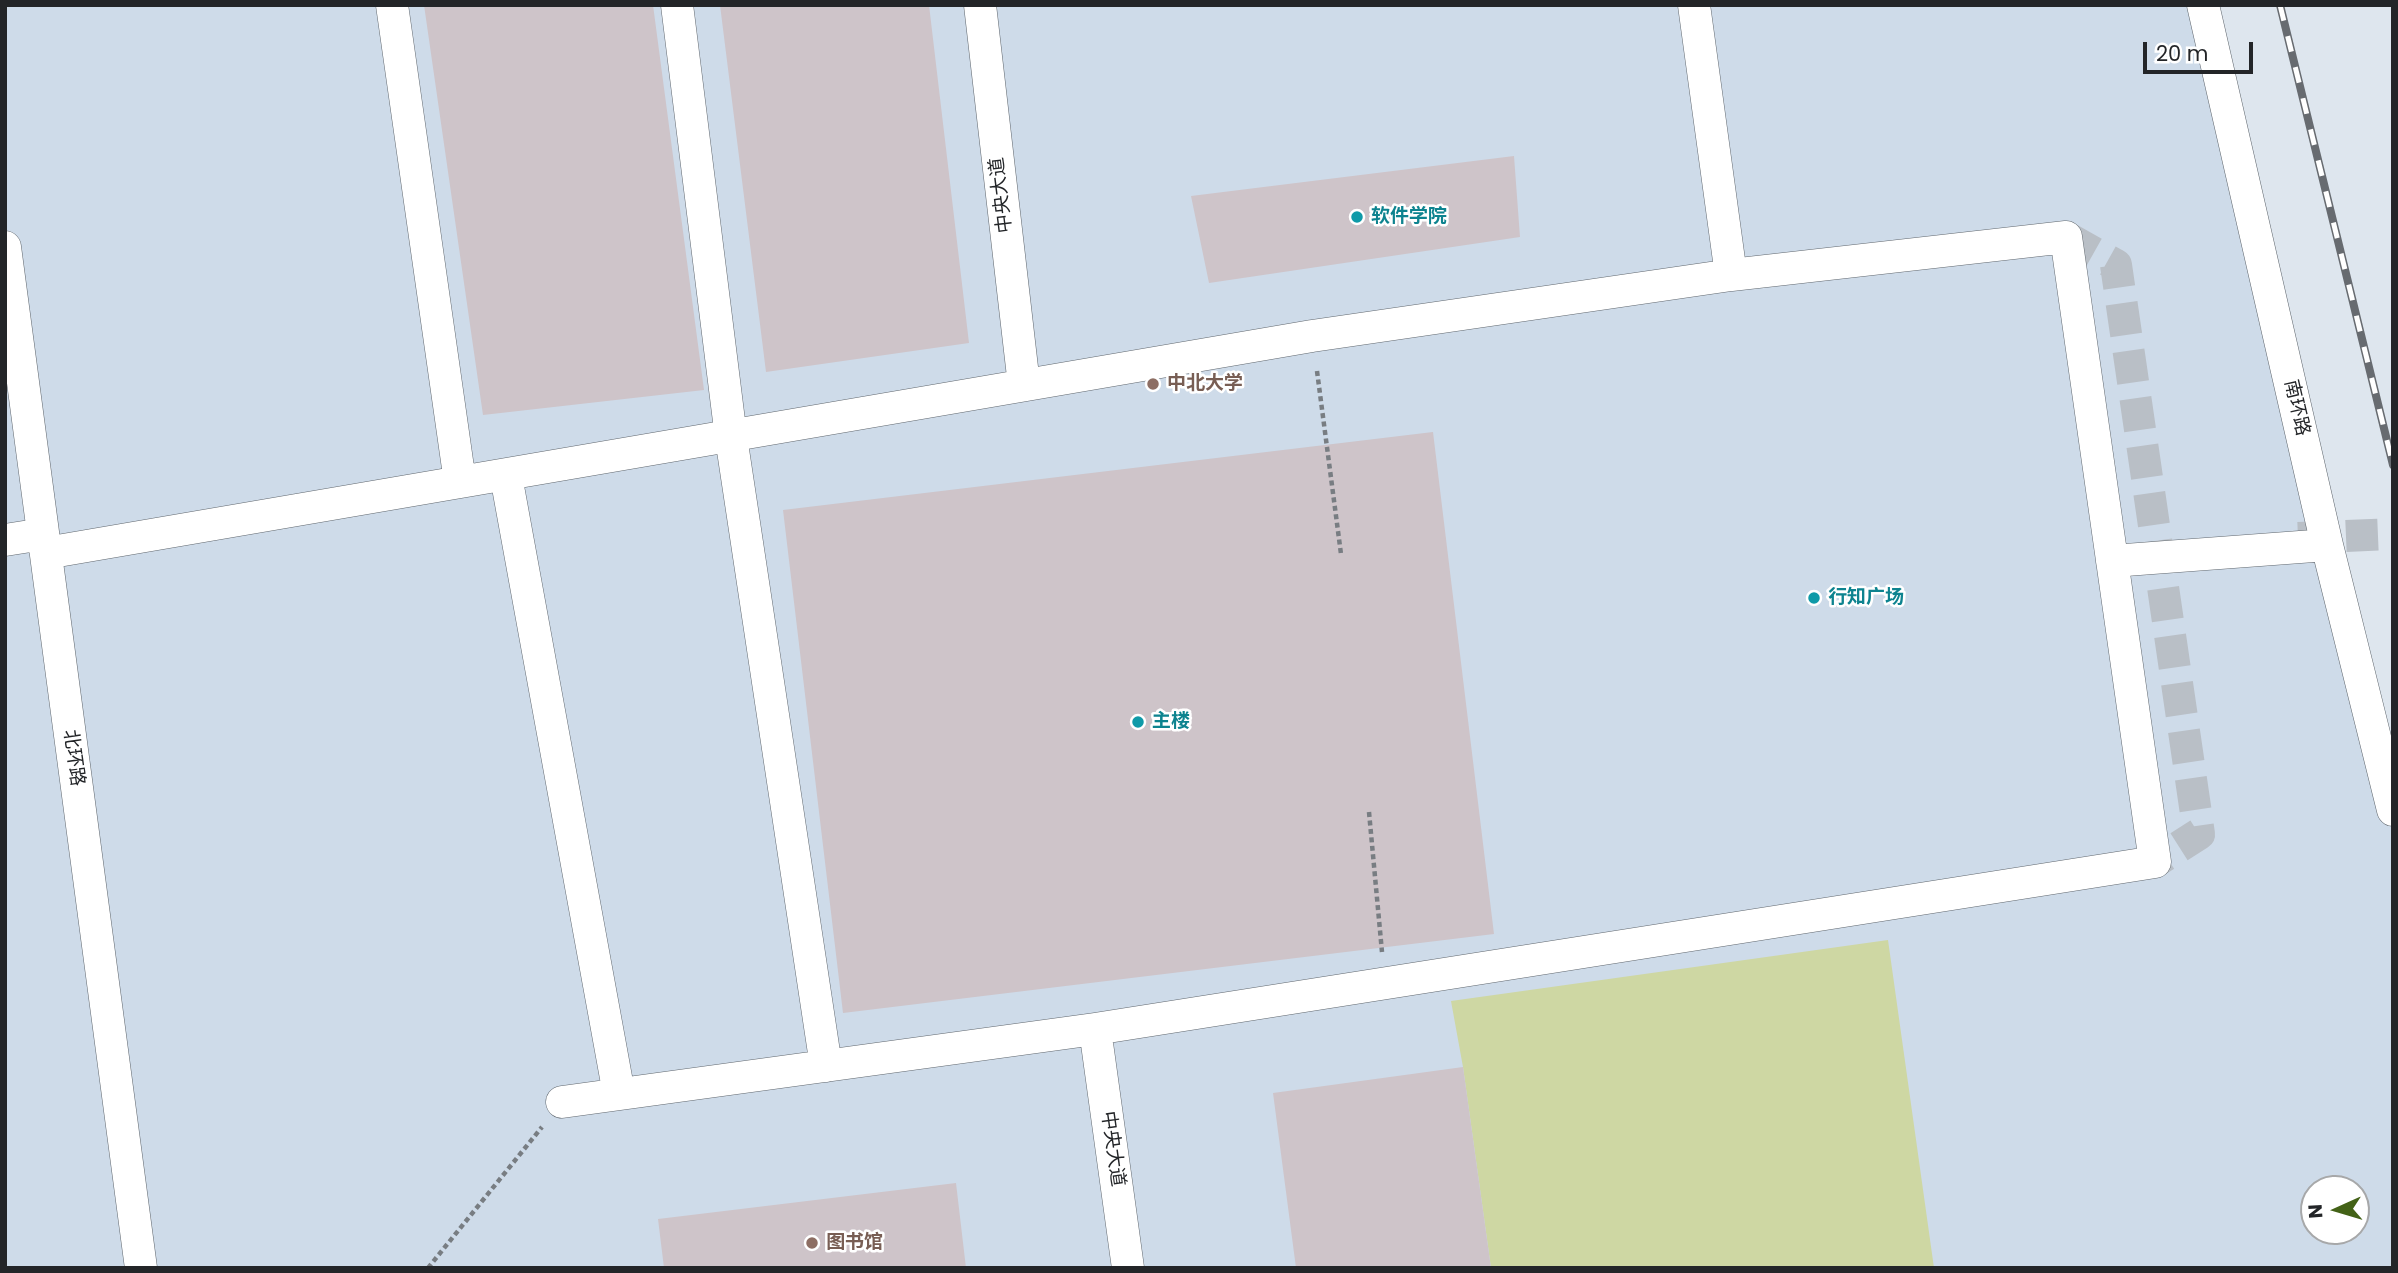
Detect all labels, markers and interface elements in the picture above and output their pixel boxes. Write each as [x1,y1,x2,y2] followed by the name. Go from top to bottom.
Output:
[2146,28,2256,72] scale bar
[2156,39,2209,68] text: 20 m
[986,156,1018,234] street label: 中央大道
[1371,206,1447,228] place label: 软件学院
[1349,209,1365,225] marker: 软件学院
[1167,373,1243,395] place label: 中北大学
[1145,376,1161,392] marker: 中北大学
[2278,378,2314,438] street label: 南环路
[1828,587,1904,609] place label: 行知广场
[1806,590,1822,606] marker: 行知广场
[1152,711,1190,733] place label: 主楼
[1130,714,1146,730] marker: 主楼
[58,728,88,788] street label: 北环路
[1095,1110,1129,1188] street label: 中央大道
[2300,1175,2370,1245] north arrow
[2302,1203,2330,1219] text: N
[826,1232,883,1254] place label: 图书馆
[804,1235,820,1251] marker: 图书馆

